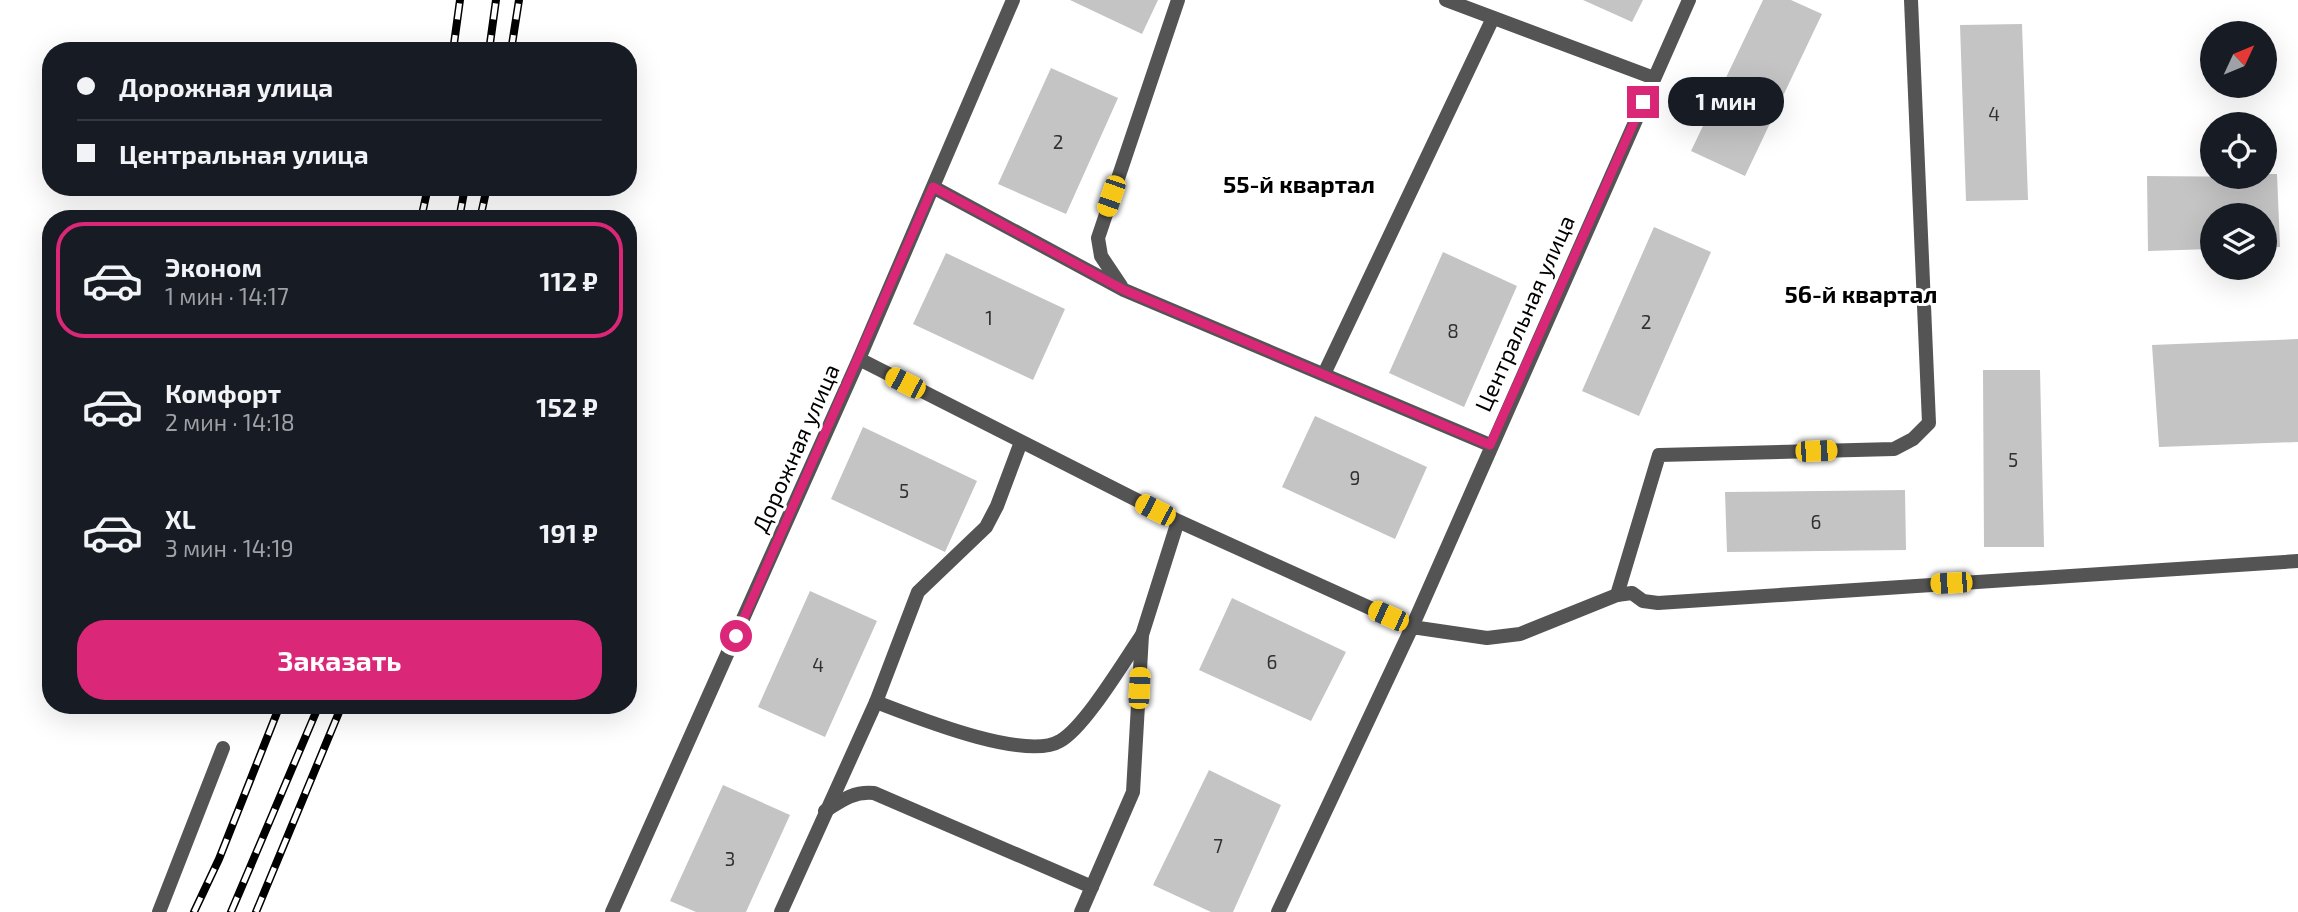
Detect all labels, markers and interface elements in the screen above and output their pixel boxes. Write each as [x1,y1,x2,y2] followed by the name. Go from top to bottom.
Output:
[2200,21,2277,98] north arrow
[2200,21,2277,280] map controls
[119,71,333,102] text: Дорожная улица
[1668,78,1783,126] callout: 1 мин
[1627,86,1659,118] route end
[1696,87,1756,115] text: 1 мин
[1988,102,2000,125] house number: 4
[2200,112,2277,189] button: locate
[1053,130,1063,153] house number: 2
[119,138,369,169] text: Центральная улица
[1223,169,1375,198] district label: 55-й квартал
[1095,173,1128,219] car
[2200,203,2277,280] button: layers
[1468,211,1581,416] street label: Центральная улица
[81,249,144,312] icon: car
[165,251,262,282] text: Эконом
[539,265,598,296] text: 112 ₽
[1784,279,1938,308] district label: 56-й квартал
[165,282,289,310] text: 1 мин · 14:17
[985,306,993,329] house number: 1
[1641,310,1651,333] house number: 2
[1447,319,1459,342] house number: 8
[745,359,846,537] street label: Дорожная улица
[882,364,929,402] car
[81,375,144,438] icon: car
[165,377,281,408] text: Комфорт
[536,391,598,422] text: 152 ₽
[165,408,295,436] text: 2 мин · 14:18
[1795,440,1838,462] car
[2008,448,2018,471] house number: 5
[1350,466,1360,489] house number: 9
[899,479,909,502] house number: 5
[1132,491,1179,529] car
[81,501,144,564] icon: car
[165,503,196,534] text: XL
[1811,510,1821,533] house number: 6
[539,517,598,548] text: 191 ₽
[165,534,294,562] text: 3 мин · 14:19
[1930,571,1973,595] car
[1365,598,1412,634] car
[77,620,602,700] button: Заказать
[720,620,752,652] route start
[1267,650,1277,673] house number: 6
[812,653,824,676] house number: 4
[1128,666,1151,710] car
[1213,834,1223,857] house number: 7
[725,847,735,870] house number: 3

